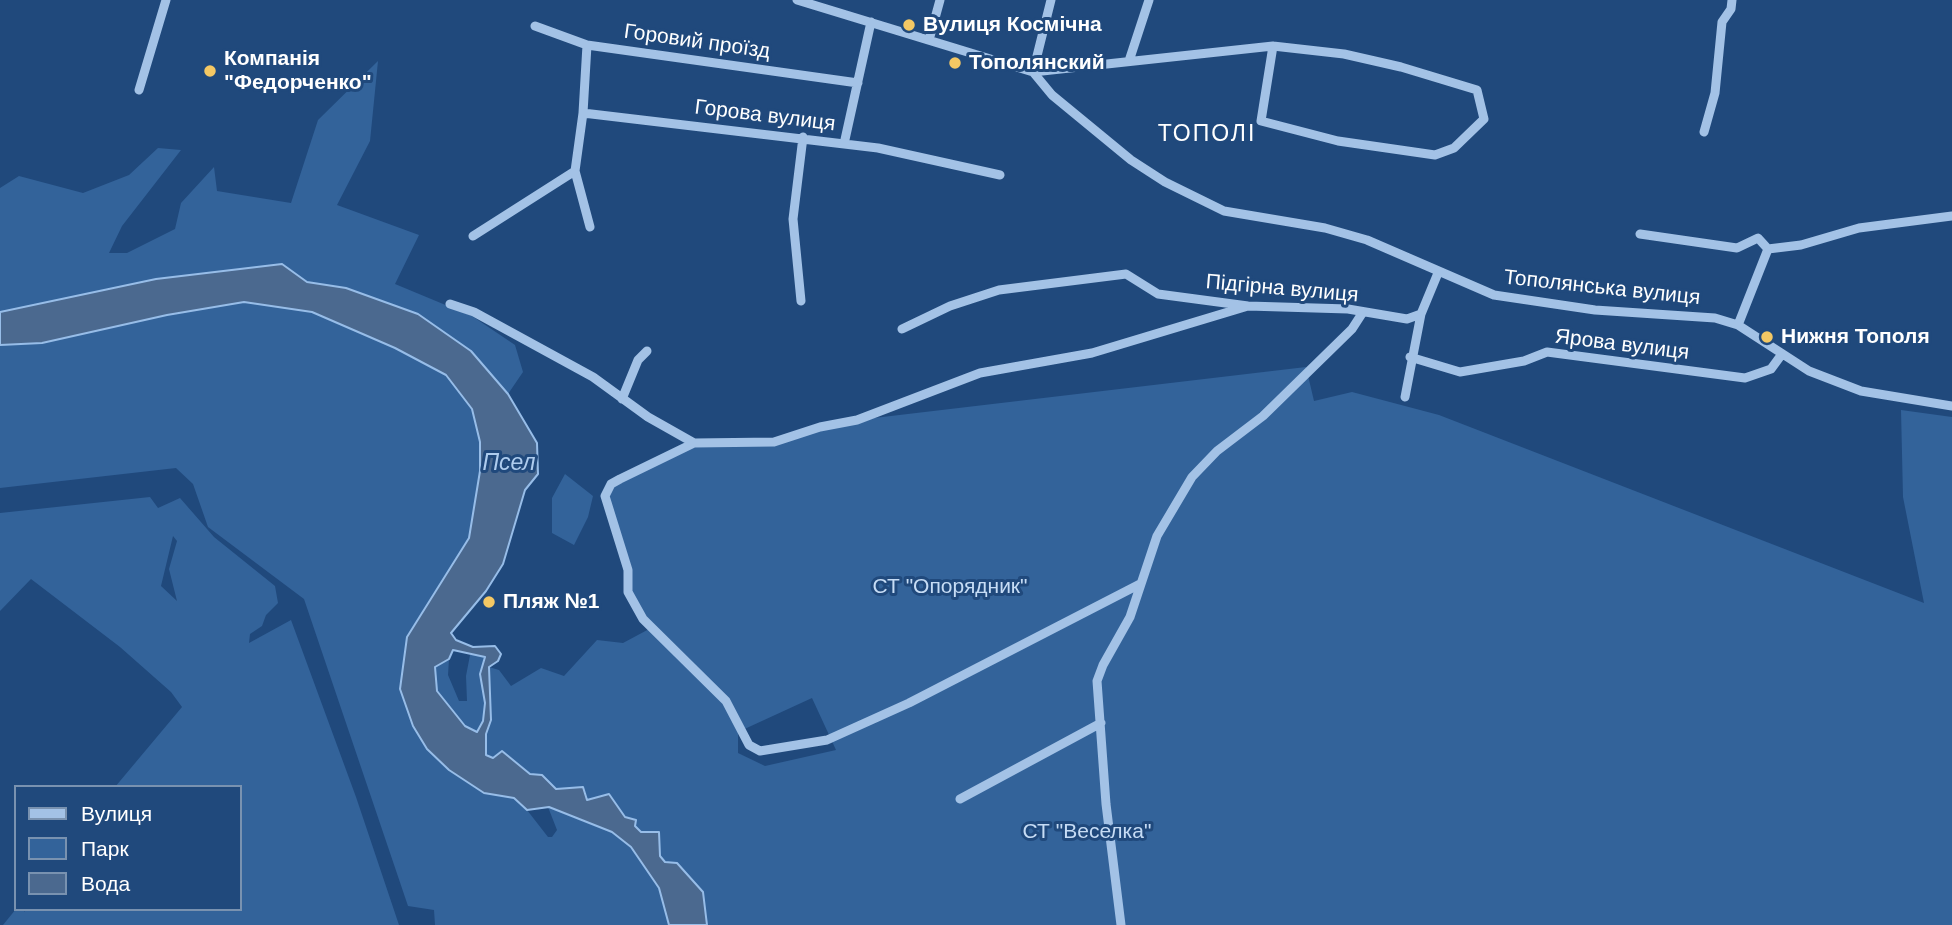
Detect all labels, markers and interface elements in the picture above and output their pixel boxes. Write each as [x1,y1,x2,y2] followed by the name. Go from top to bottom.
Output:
[923,12,1102,38] place label: Вулиця Космічна
[901,17,917,33] marker: Вулиця Космічна
[622,19,772,65] street label: Горовий проїзд
[224,46,372,96] place label: Компанія "Федорченко"
[969,50,1105,76] place label: Тополянский
[947,55,963,71] marker: Тополянский
[202,63,218,79] marker: Компанія "Федорченко"
[693,95,837,137] street label: Горова вулиця
[1158,121,1256,149] district label: ТОПОЛІ
[1503,265,1701,311] street label: Тополянська вулиця
[1205,270,1359,308] street label: Підгірна вулиця
[1553,324,1691,366] street label: Ярова вулиця
[1781,324,1930,350] place label: Нижня Тополя
[1759,329,1775,345] marker: Нижня Тополя
[482,450,536,478] water label: Псел
[872,574,1028,600] park label: СТ "Опорядник"
[503,589,599,615] place label: Пляж №1
[481,594,497,610] marker: Пляж №1
[14,785,242,911] legend
[81,802,152,825] text: Вулиця
[1023,819,1151,845] park label: СТ "Веселка"
[81,837,129,860] text: Парк
[81,872,130,895] text: Вода

